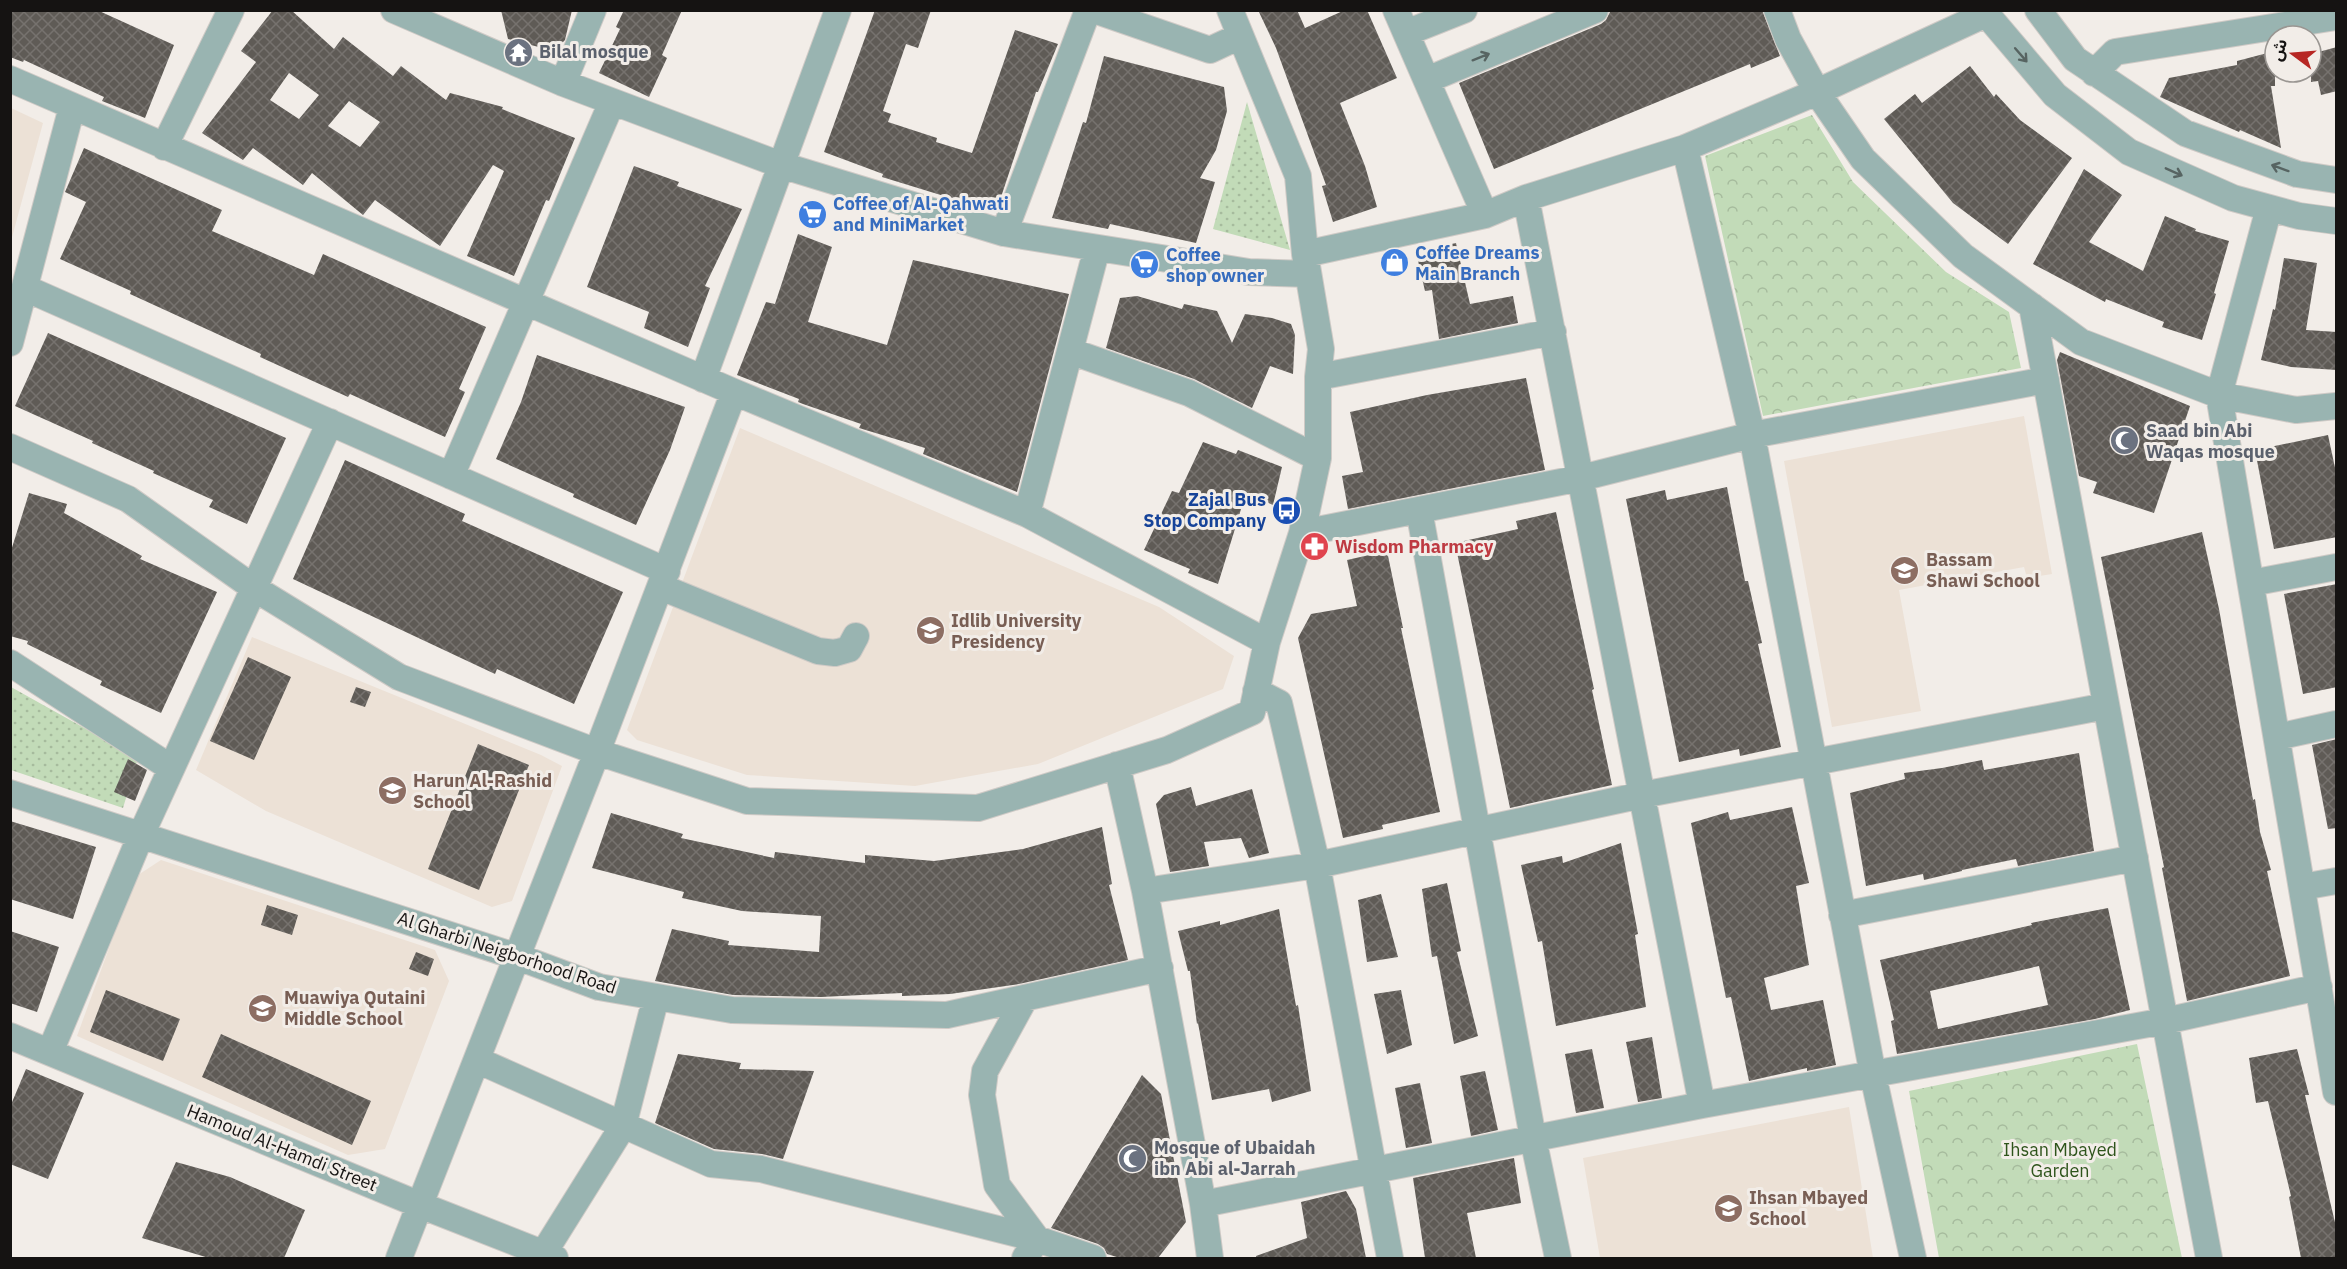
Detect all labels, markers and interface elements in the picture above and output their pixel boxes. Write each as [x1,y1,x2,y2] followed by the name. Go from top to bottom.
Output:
[2263,24,2323,84] north arrow
[502,36,534,68] temple icon: Bilal mosque
[2266,36,2291,63] text: ش
[539,40,649,63] place label: Bilal mosque
[2014,47,2028,62] one-way arrow
[1471,51,1489,62] one-way arrow
[2271,162,2289,173] one-way arrow
[2164,167,2183,178] one-way arrow
[833,192,1009,236] place label: Coffee of Al-Qahwati and MiniMarket
[796,198,828,230] supermarket icon: Coffee of Al-Qahwati and MiniMarket
[1415,241,1540,285] place label: Coffee Dreams Main Branch
[1166,243,1264,287] place label: Coffee shop owner
[1378,247,1410,279] shop icon: Coffee Dreams Main Branch
[1129,249,1161,281] supermarket icon: Coffee shop owner
[2146,419,2275,463] place label: Saad bin Abi Waqas mosque
[2109,425,2141,457] mosque icon: Saad bin Abi Waqas mosque
[1143,488,1266,532] place label: Zajal Bus Stop Company
[1271,494,1303,526] bus stop icon: Zajal Bus Stop Company
[1298,531,1330,563] pharmacy icon: Wisdom Pharmacy
[1335,535,1494,558] place label: Wisdom Pharmacy
[1926,548,2040,592] place label: Bassam Shawi School
[1889,554,1921,586] school or university icon: Bassam Shawi School
[951,609,1082,653] place label: Idlib University Presidency
[914,615,946,647] school or university icon: Idlib University Presidency
[413,769,552,813] place label: Harun Al-Rashid School
[376,775,408,807] school or university icon: Harun Al-Rashid School
[395,906,620,999] street label: Al Gharbi Neigborhood Road
[284,986,425,1030] place label: Muawiya Qutaini Middle School
[247,992,279,1024] school or university icon: Muawiya Qutaini Middle School
[184,1099,381,1196] street label: Hamoud Al-Hamdi Street
[1154,1136,1316,1180] place label: Mosque of Ubaidah ibn Abi al-Jarrah
[2003,1138,2117,1182] park label: Ihsan Mbayed Garden
[1117,1142,1149,1174] mosque icon: Mosque of Ubaidah ibn Abi al-Jarrah
[1749,1186,1868,1230] place label: Ihsan Mbayed School
[1712,1192,1744,1224] school or university icon: Ihsan Mbayed School

